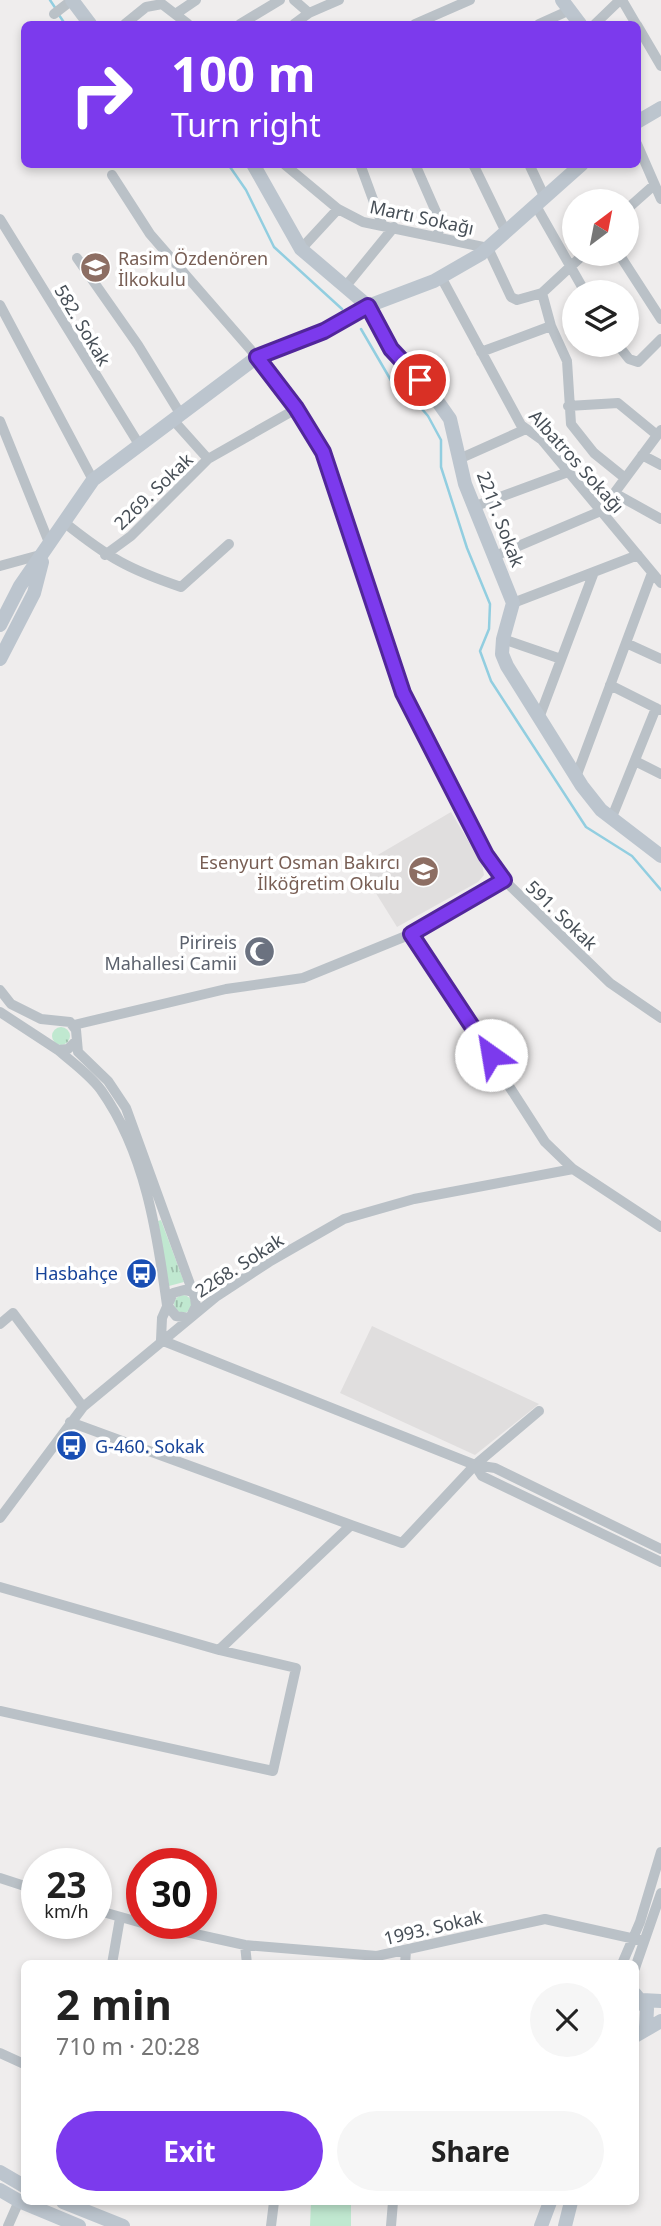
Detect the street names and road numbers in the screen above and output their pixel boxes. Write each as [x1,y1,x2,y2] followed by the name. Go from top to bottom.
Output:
[368,194,476,240] street label: Martı Sokağı
[49,280,117,370] street label: 582. Sokak
[524,404,630,518] street label: Albatros Sokağı
[108,447,198,535] street label: 2269. Sokak
[472,468,530,571] street label: 2211. Sokak
[521,875,603,955] street label: 591. Sokak
[190,1227,288,1303] street label: 2268. Sokak
[381,1904,485,1950] street label: 1993. Sokak

